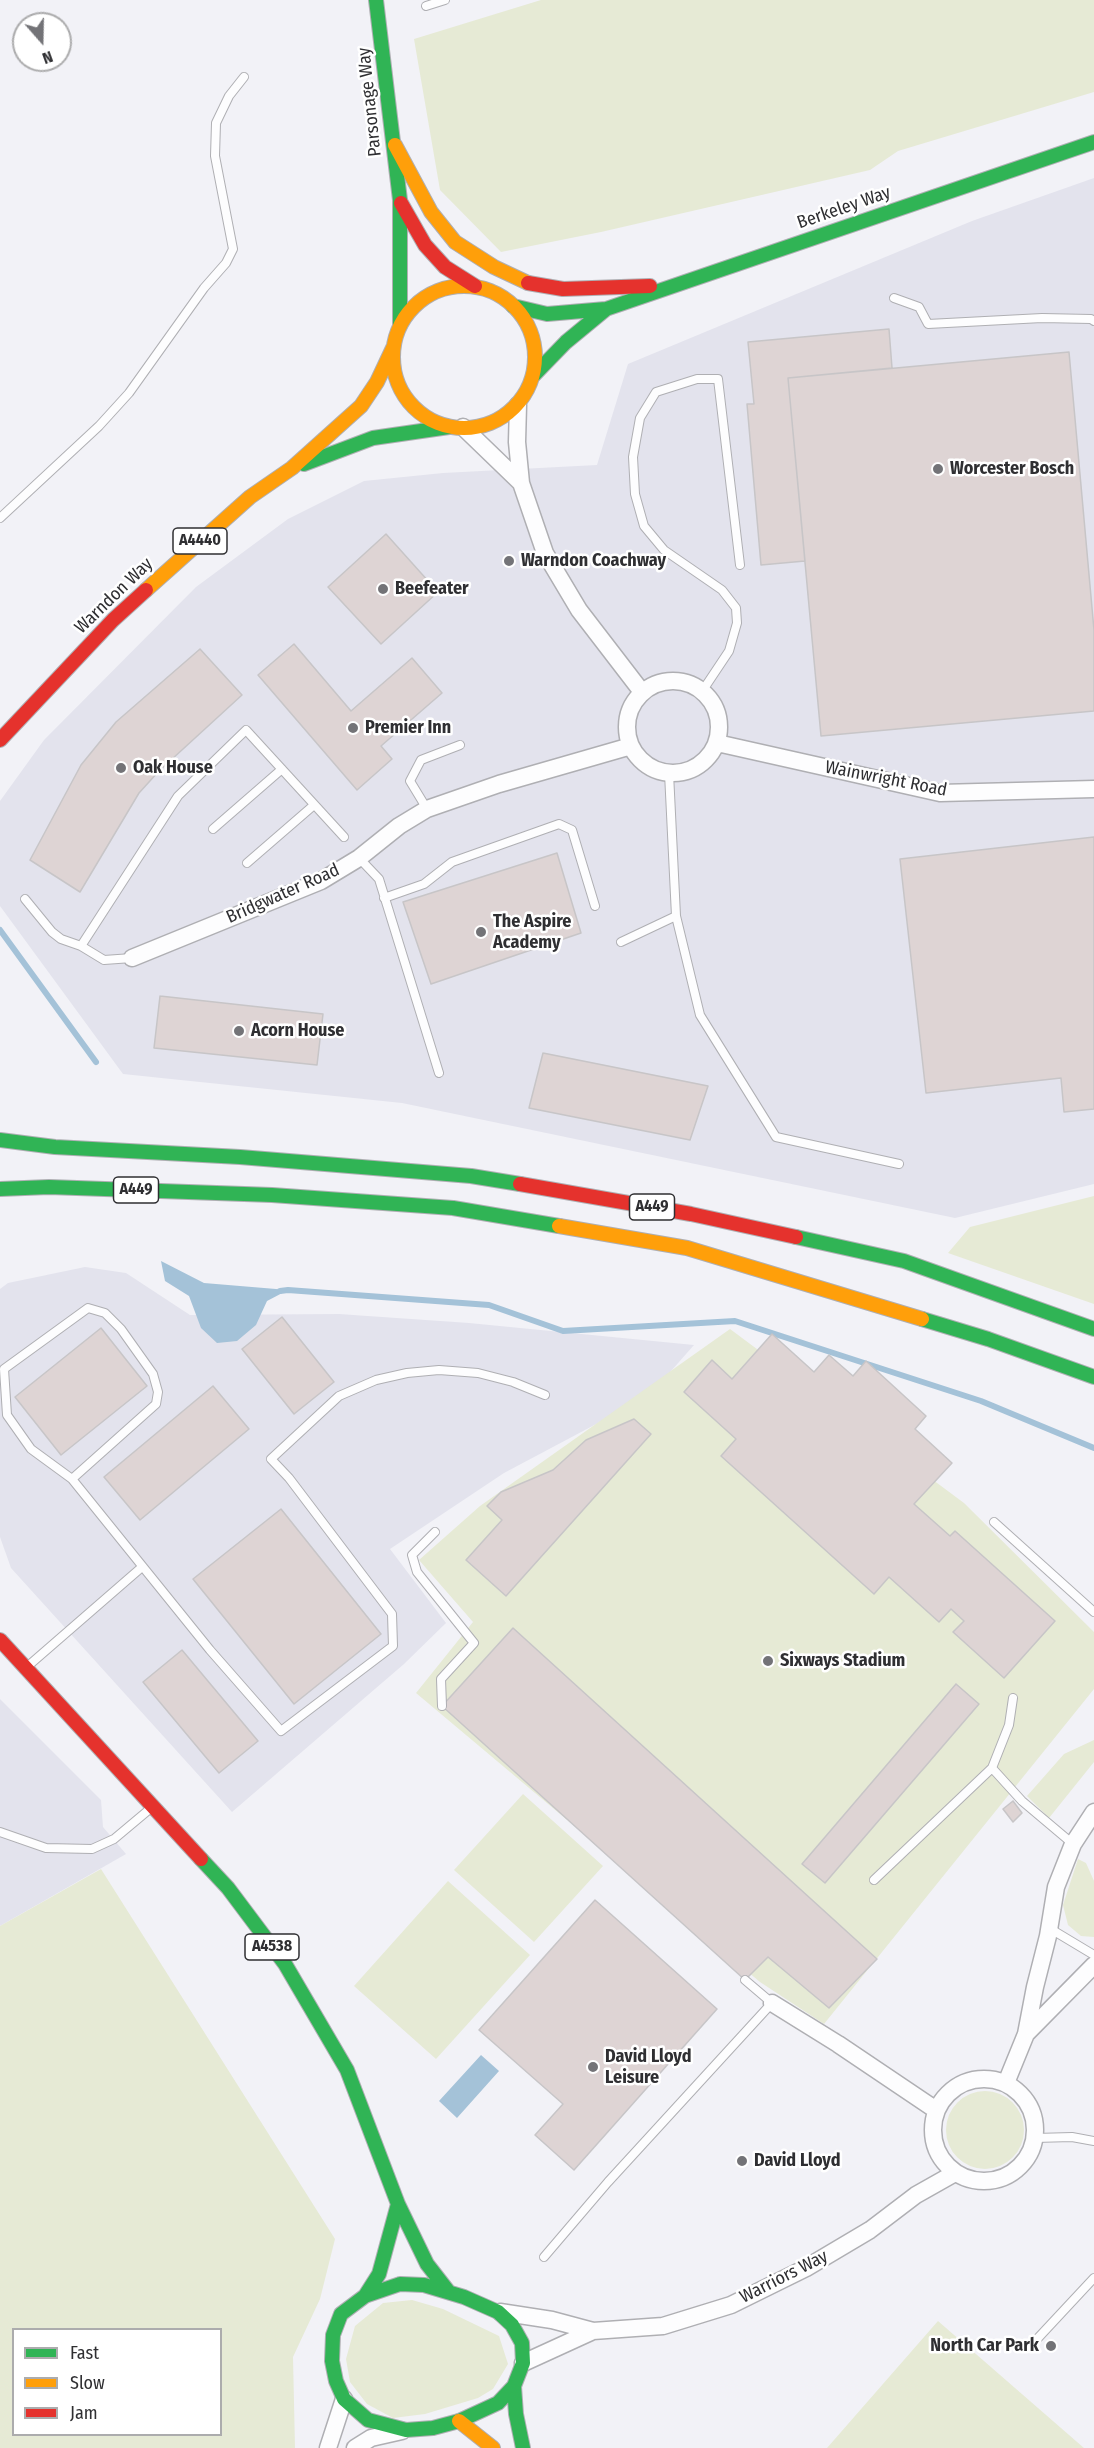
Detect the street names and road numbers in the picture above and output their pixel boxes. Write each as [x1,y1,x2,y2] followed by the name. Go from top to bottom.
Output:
[354,46,386,158] street label: Parsonage Way
[794,182,894,234] street label: Berkeley Way
[173,528,227,554] road number: A4440
[71,554,157,638] street label: Warndon Way
[823,757,949,801] street label: Wainwright Road
[223,859,343,929] street label: Bridgwater Road
[114,1177,158,1203] road number: A449
[630,1194,674,1220] road number: A449
[245,1934,299,1960] road number: A4538
[736,2246,832,2308] street label: Warriors Way

